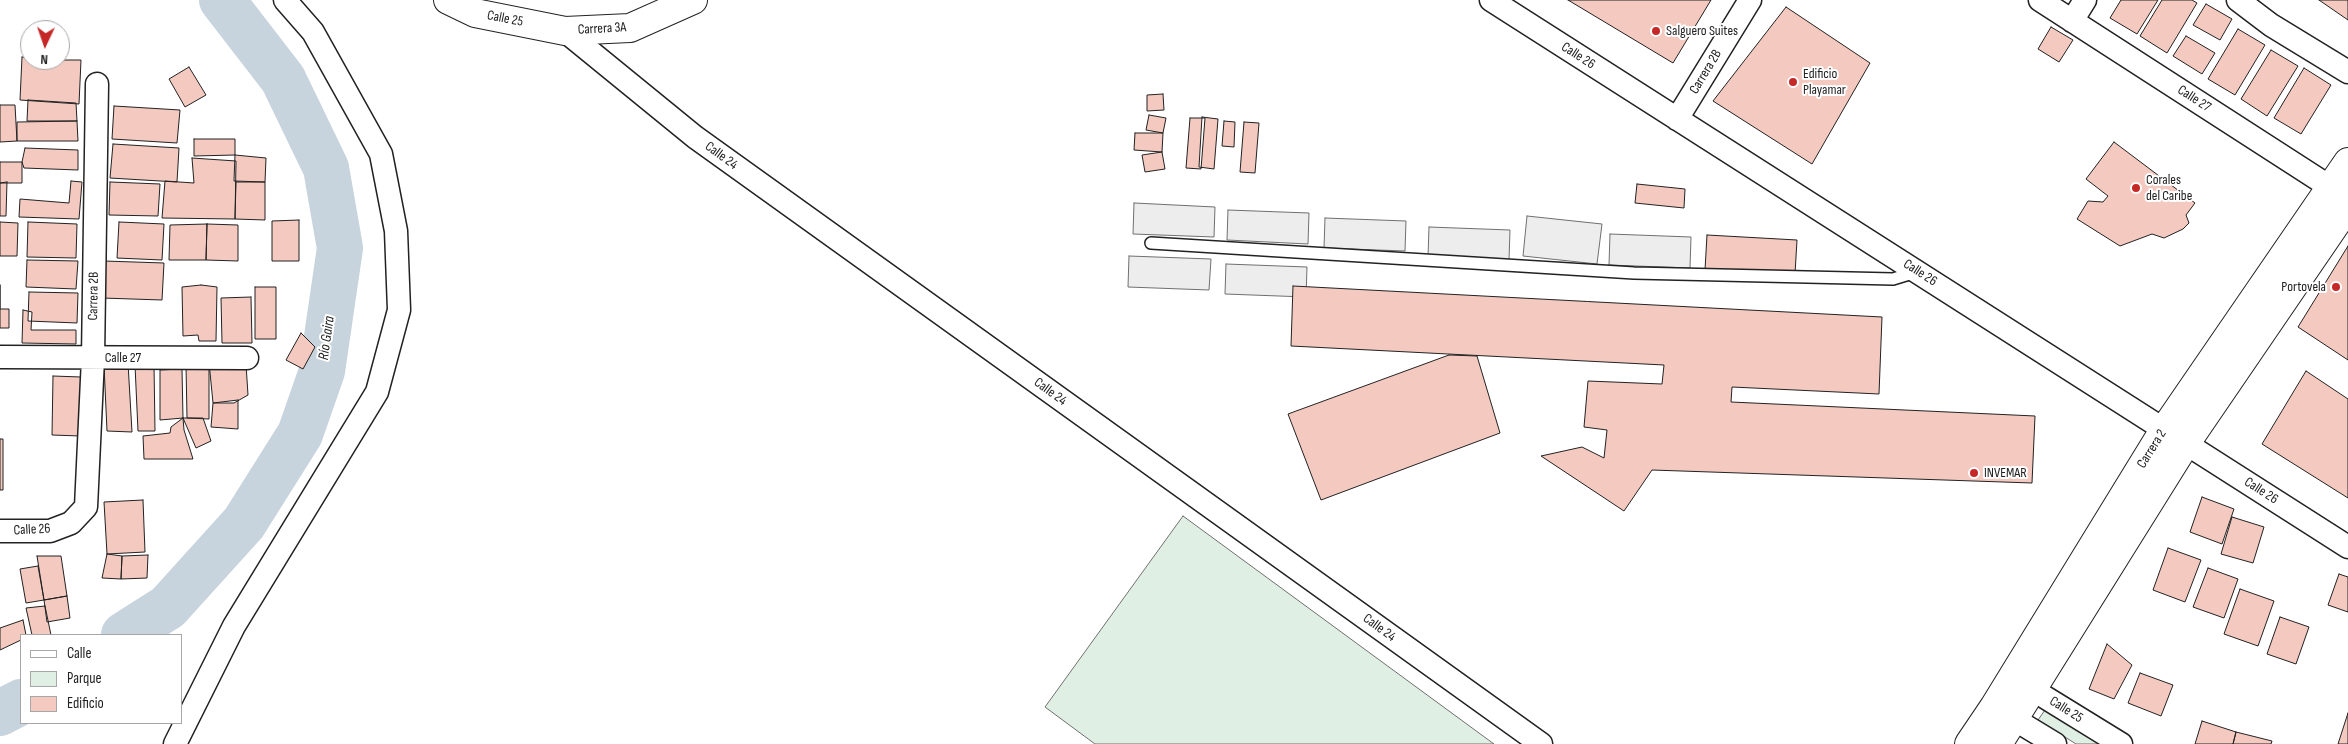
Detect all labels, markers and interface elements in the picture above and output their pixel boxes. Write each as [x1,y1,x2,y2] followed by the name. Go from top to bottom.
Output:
[486,7,524,31] street label: Calle 25
[577,19,627,39] street label: Carrera 3A
[20,20,70,70] north arrow
[1666,23,1738,39] place label: Salguero Suites
[1650,25,1662,37] marker: Salguero Suites
[1558,39,1598,73] street label: Calle 26
[1686,47,1726,97] street label: Carrera 2B
[40,51,48,68] text: N
[1803,66,1846,98] place label: Edificio Playamar
[1787,76,1799,88] marker: Edificio Playamar
[2174,82,2214,116] street label: Calle 27
[701,138,741,174] street label: Calle 24
[2146,172,2192,204] place label: Corales del Caribe
[2130,182,2142,194] marker: Corales del Caribe
[1900,256,1940,290] street label: Calle 26
[85,271,103,321] street label: Carrera 2B
[2281,279,2326,295] place label: Portovela
[2330,281,2342,293] marker: Portovela
[315,315,339,361] water label: Río Gaira
[105,350,141,366] street label: Calle 27
[1030,374,1070,410] street label: Calle 24
[2134,427,2170,471] street label: Carrera 2
[1984,465,2027,481] place label: INVEMAR
[1968,467,1980,479] marker: INVEMAR
[2241,474,2281,508] street label: Calle 26
[13,521,51,539] street label: Calle 26
[1359,610,1399,646] street label: Calle 24
[20,634,182,724] legend
[67,644,91,663] text: Calle
[67,669,102,688] text: Parque
[2046,693,2086,727] street label: Calle 25
[67,694,104,713] text: Edificio

